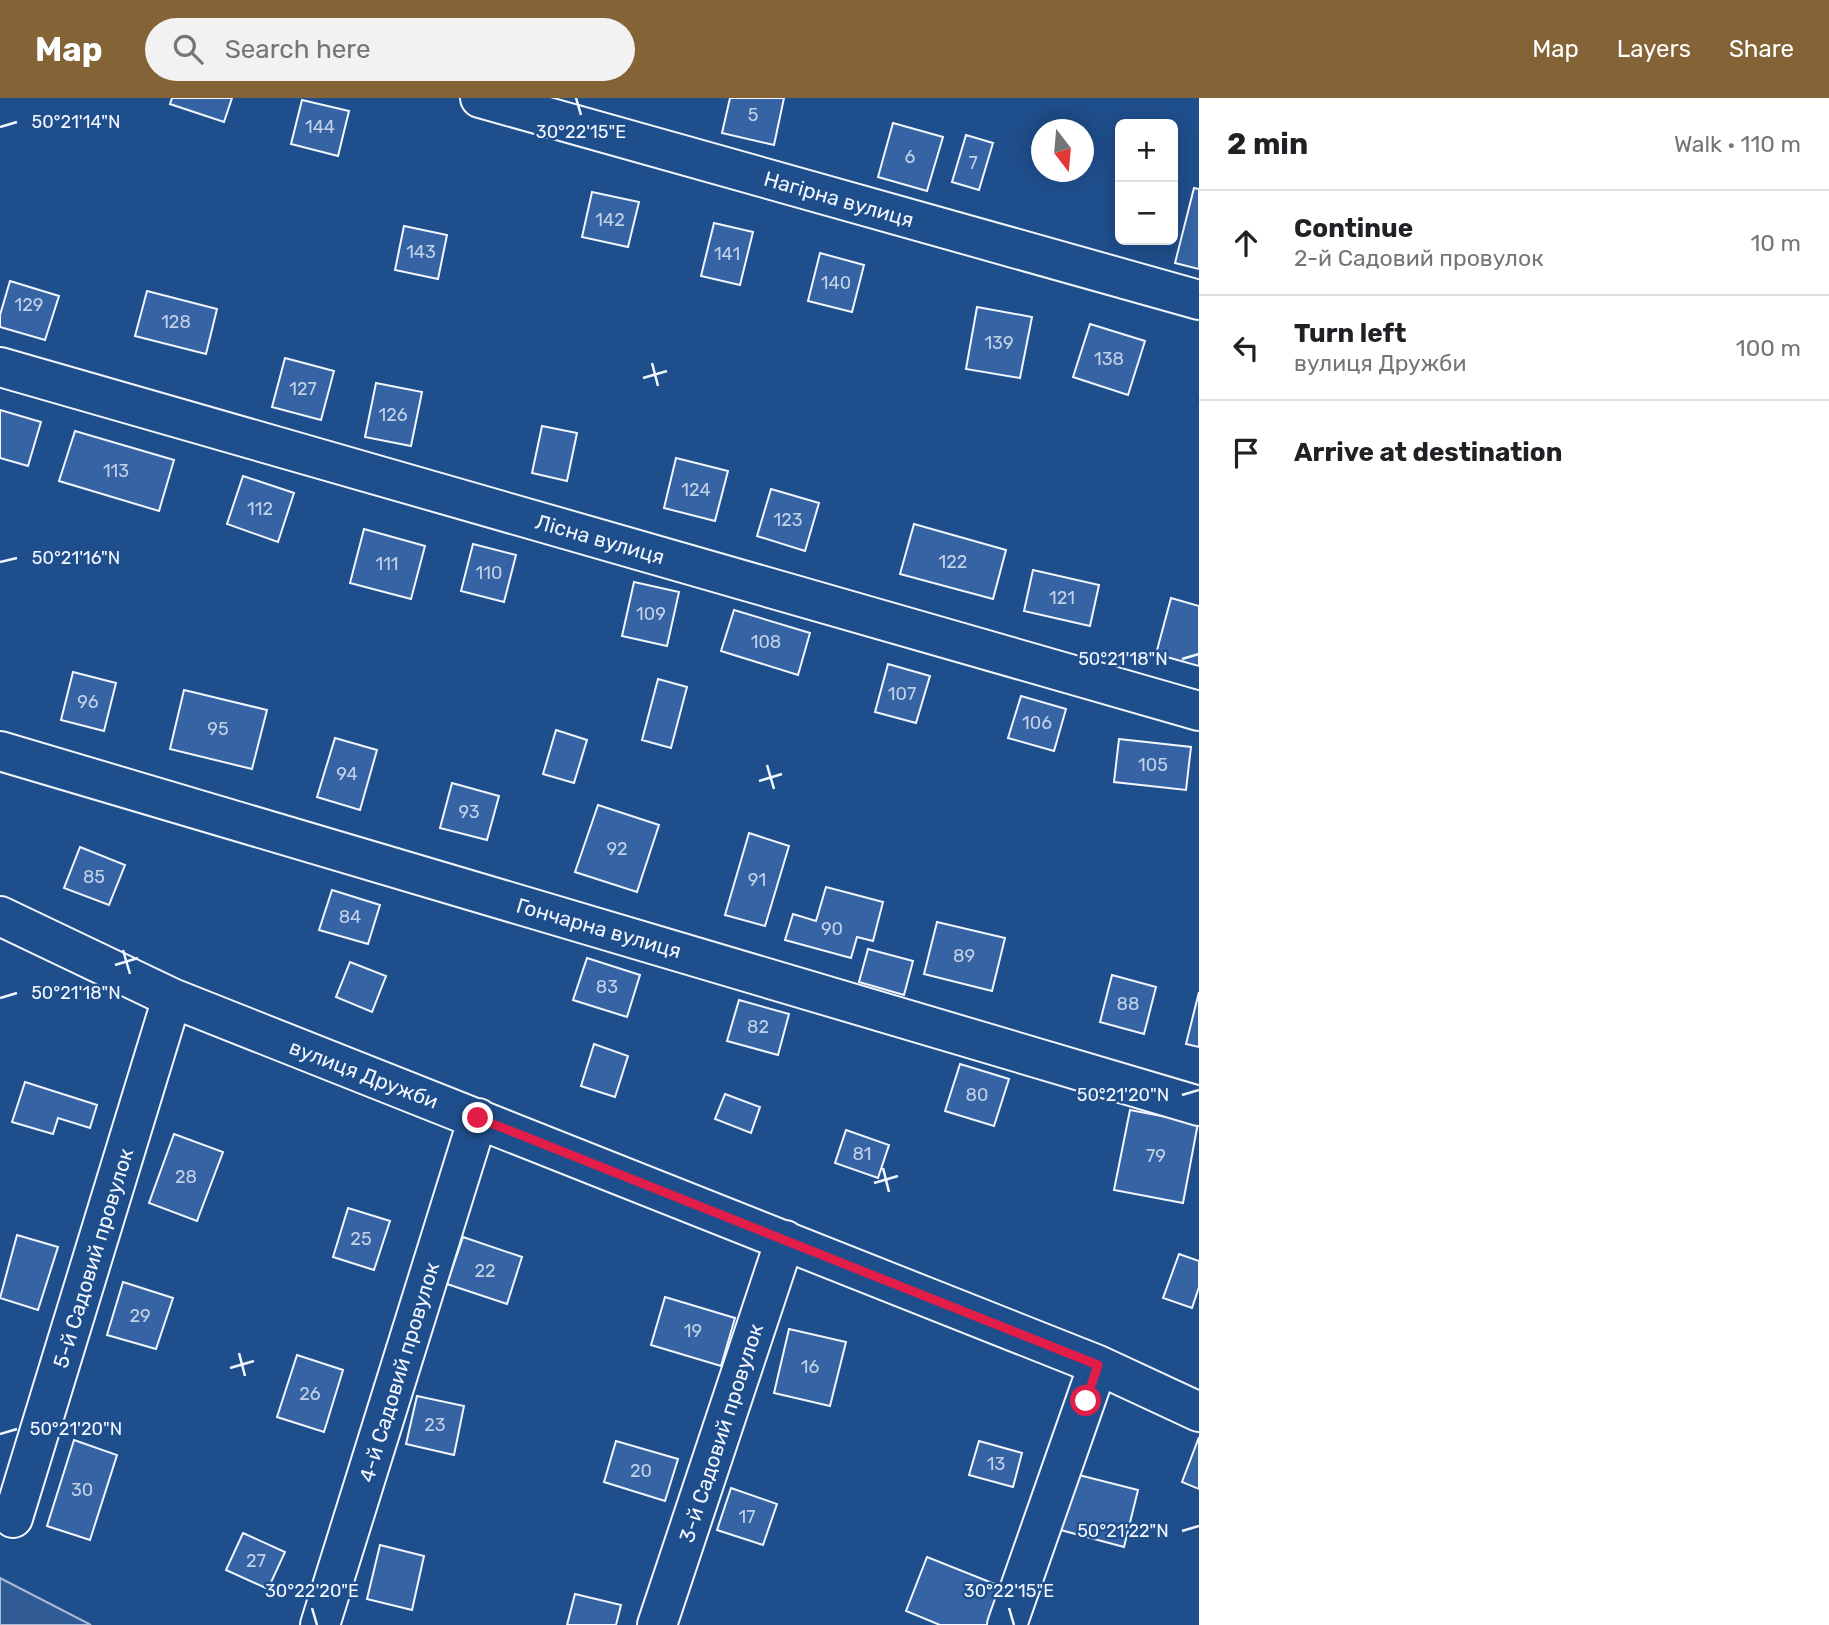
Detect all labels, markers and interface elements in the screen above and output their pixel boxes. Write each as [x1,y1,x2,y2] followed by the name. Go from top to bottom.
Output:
[145,18,635,81] search box
[35,30,103,69] text: Map
[169,30,207,68] icon: search
[225,34,370,65] text: Search here
[1532,35,1579,63] text: Map
[1617,35,1691,63] text: Layers
[1729,35,1794,63] text: Share
[748,104,758,126] house number: 5
[31,111,121,133] text: 50°21'14"N
[305,116,335,138] house number: 144
[1031,119,1094,182] north arrow
[1115,119,1178,245] map controls
[1115,119,1178,182] button: +
[536,121,626,143] text: 30°22'15"E
[1227,126,1308,162] text: 2 min
[1674,130,1801,158] text: Walk · 110 m
[905,146,916,168] house number: 6
[968,152,978,174] house number: 7
[761,166,917,232] street label: Нагірна вулиця
[1115,182,1178,245] button: −
[595,209,625,231] house number: 142
[1294,213,1413,244] text: Continue
[1227,224,1265,262] icon: ahead
[1750,229,1801,257] text: 10 m
[406,241,436,263] house number: 143
[714,243,740,265] house number: 141
[1294,244,1544,272] text: 2-й Садовий провулок
[821,272,851,294] house number: 140
[15,294,43,316] house number: 129
[161,311,191,333] house number: 128
[1294,318,1406,349] text: Turn left
[1227,329,1265,367] icon: left
[984,332,1014,354] house number: 139
[1736,334,1801,362] text: 100 m
[1094,348,1124,370] house number: 138
[1294,349,1466,377] text: вулиця Дружби
[289,378,317,400] house number: 127
[378,404,408,426] house number: 126
[1227,434,1265,472] icon: arrive
[1294,437,1562,468] text: Arrive at destination
[103,460,129,482] house number: 113
[681,479,711,501] house number: 124
[247,498,273,520] house number: 112
[533,509,667,569] street label: Лісна вулиця
[773,509,803,531] house number: 123
[32,547,120,569] text: 50°21'16"N
[939,551,967,573] house number: 122
[375,553,399,575] house number: 111
[476,562,502,584] house number: 110
[1049,587,1075,609] house number: 121
[636,603,666,625] house number: 109
[751,631,781,653] house number: 108
[1078,648,1168,670] text: 50°21'18"N
[888,683,916,705] house number: 107
[77,691,99,713] house number: 96
[1022,712,1052,734] house number: 106
[207,718,229,740] house number: 95
[1138,754,1168,776] house number: 105
[336,763,358,785] house number: 94
[458,801,480,823] house number: 93
[606,838,628,860] house number: 92
[83,866,105,888] house number: 85
[748,869,766,891] house number: 91
[514,892,684,964] street label: Гончарна вулиця
[339,906,361,928] house number: 84
[821,918,843,940] house number: 90
[953,945,975,967] house number: 89
[596,976,618,998] house number: 83
[31,982,121,1004] text: 50°21'18"N
[1117,993,1139,1015] house number: 88
[747,1016,769,1038] house number: 82
[286,1034,442,1114] street label: вулиця Дружби
[966,1084,988,1106] house number: 80
[1077,1084,1169,1106] text: 50°21'20"N
[462,1102,493,1133] route end
[852,1143,872,1165] house number: 81
[48,1145,138,1371] street label: 5-й Садовий провулок
[1146,1145,1166,1167] house number: 79
[175,1166,197,1188] house number: 28
[350,1228,372,1250] house number: 25
[354,1259,444,1485] street label: 4-й Садовий провулок
[474,1260,496,1282] house number: 22
[129,1305,151,1327] house number: 29
[674,1320,768,1546] street label: 3-й Садовий провулок
[684,1320,702,1342] house number: 19
[801,1356,819,1378] house number: 16
[299,1383,321,1405] house number: 26
[1070,1385,1101,1416] route start
[424,1414,446,1436] house number: 23
[30,1418,122,1440] text: 50°21'20"N
[987,1453,1005,1475] house number: 13
[630,1460,652,1482] house number: 20
[71,1479,93,1501] house number: 30
[739,1506,755,1528] house number: 17
[1077,1520,1169,1542] text: 50°21'22"N
[246,1550,266,1572] house number: 27
[265,1580,359,1602] text: 30°22'20"E
[964,1580,1054,1602] text: 30°22'15"E

